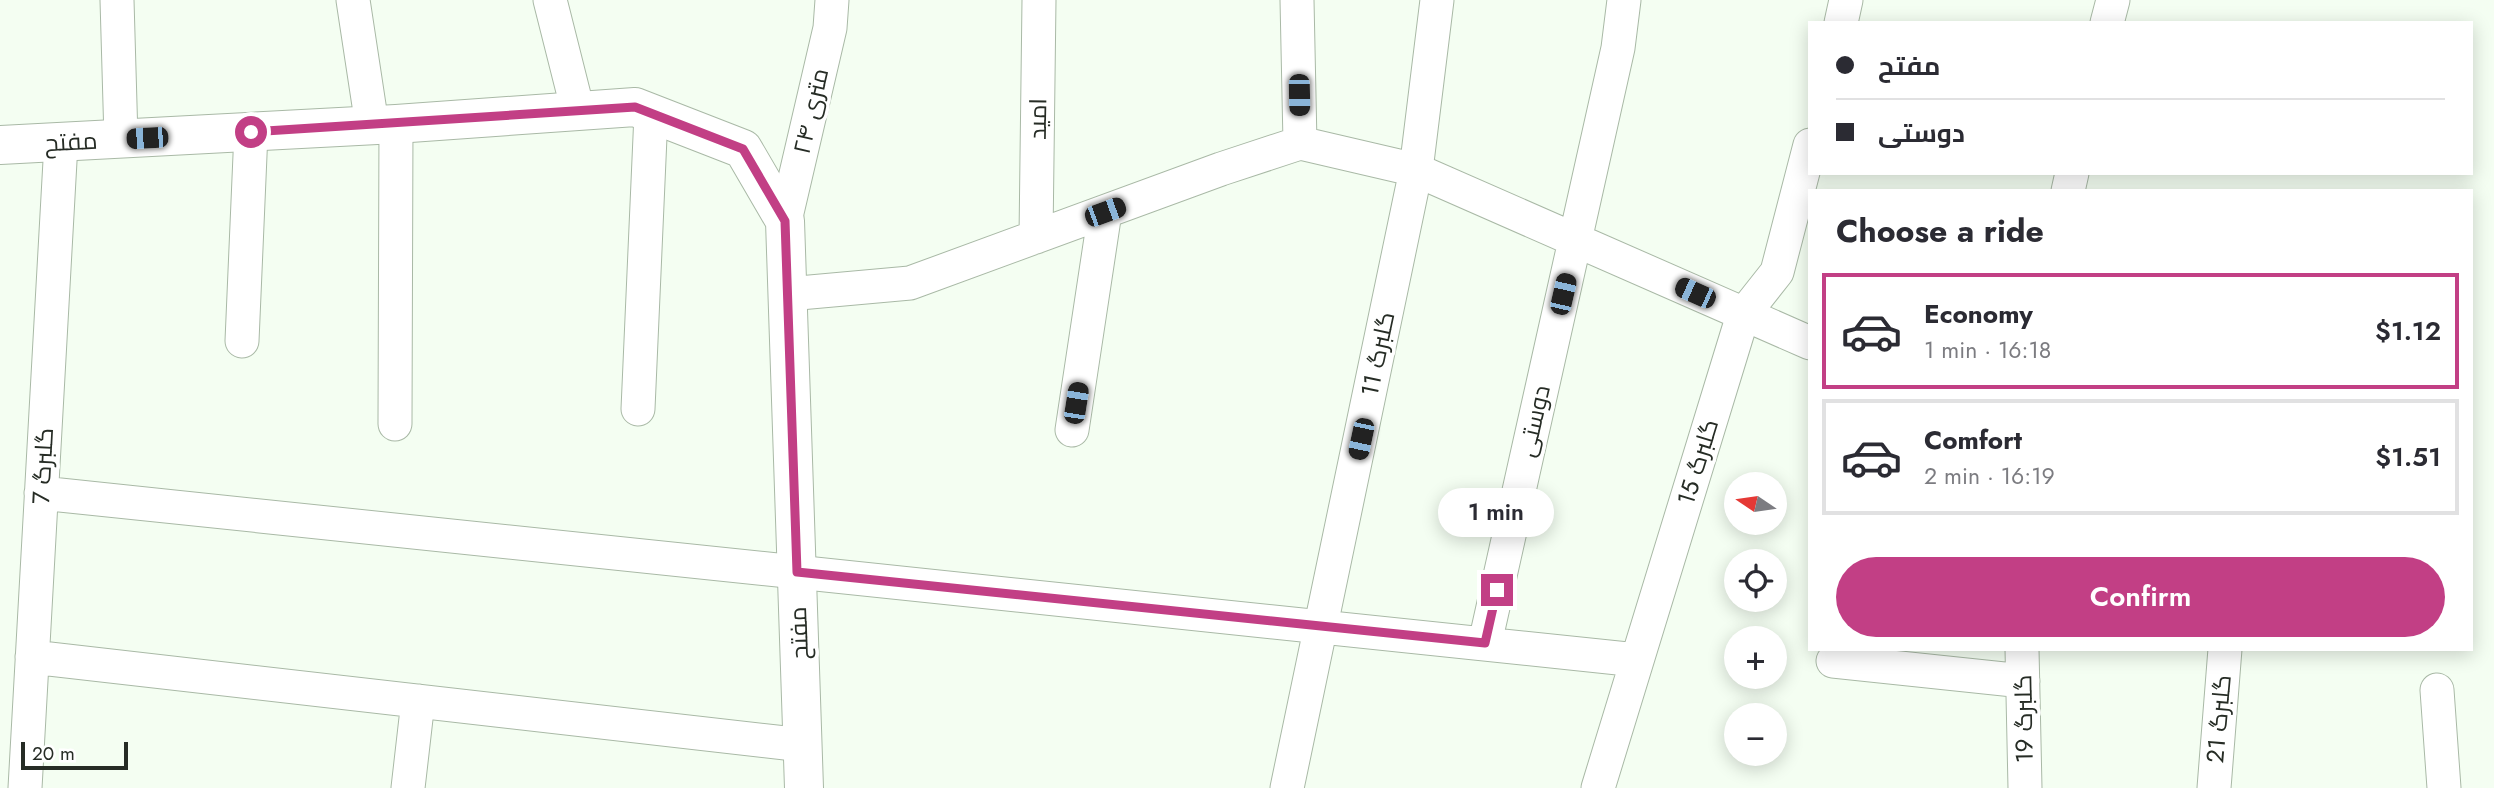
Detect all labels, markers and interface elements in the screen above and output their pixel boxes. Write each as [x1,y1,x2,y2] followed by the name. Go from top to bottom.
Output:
[1878,47,1940,85] text: مفتح
[784,65,837,157] street label: ۲۴ متری
[1289,74,1310,116] car
[1020,98,1055,140] street label: امید
[1878,114,1965,152] text: دوستی
[235,116,267,148] route start
[44,123,98,160] street label: مفتح
[126,126,169,150] car
[1082,195,1129,229] car
[1836,208,2044,254] text: Choose a ride
[1549,271,1578,317] car
[1672,275,1719,311] car
[1924,295,2033,333] text: Economy
[1840,300,1903,363] icon: car
[1352,308,1404,399] street label: گلبرگ 11
[2375,312,2441,350] text: $1.12
[1924,333,2051,367] text: 1 min · 16:18
[1063,381,1090,425] car
[1508,381,1559,460] street label: دوستی
[1668,415,1727,509] street label: گلبرگ 15
[1347,416,1376,462] car
[1924,421,2022,459] text: Comfort
[1840,426,1903,489] icon: car
[23,427,62,505] street label: گلبرگ 7
[2375,438,2441,476] text: $1.51
[1924,459,2055,493] text: 2 min · 16:19
[1724,472,1787,536] north arrow
[1724,472,1787,766] map controls
[1439,489,1555,538] callout: 1 min
[1468,495,1524,529] text: 1 min
[1724,549,1787,612] button: locate
[1836,557,2445,637] button: Confirm
[1481,574,1513,606] route end
[780,606,817,660] street label: مفتح
[1724,626,1787,689] button: +
[2197,673,2240,764] street label: گلبرگ 21
[2005,674,2042,764] street label: گلبرگ 19
[1724,703,1787,766] button: −
[21,739,128,771] scale bar
[32,740,75,767] text: 20 m

